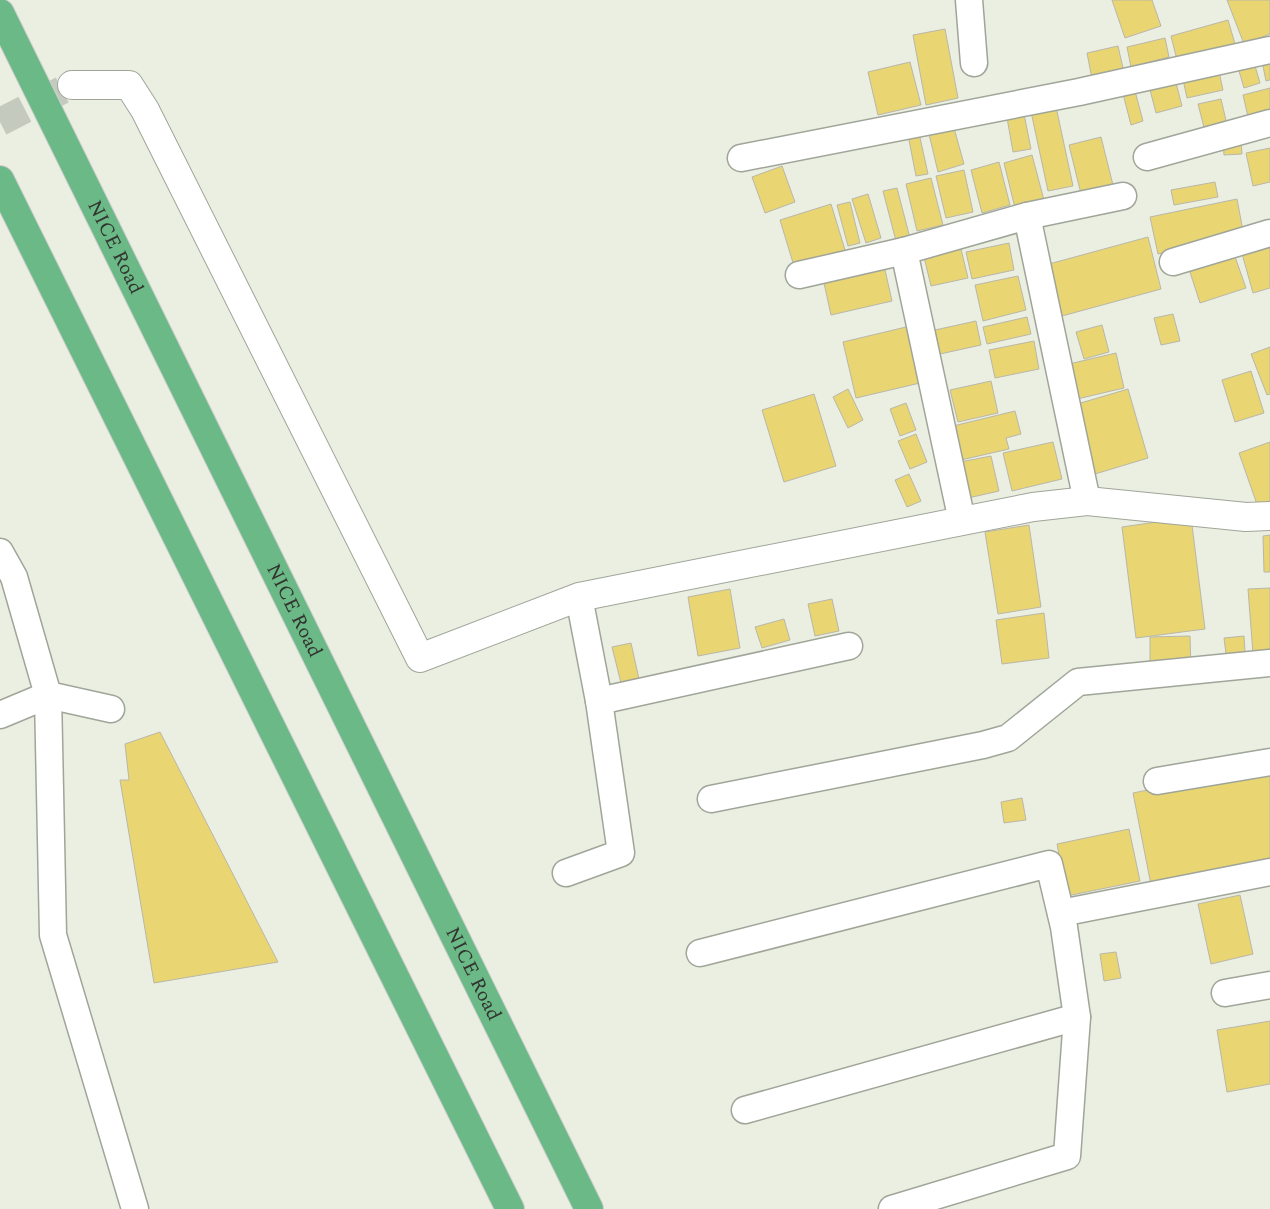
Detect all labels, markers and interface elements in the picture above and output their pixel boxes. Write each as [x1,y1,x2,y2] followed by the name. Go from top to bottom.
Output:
[79,195,151,299] street label: NICE Road
[258,558,330,663] street label: NICE Road
[437,922,509,1026] street label: NICE Road

